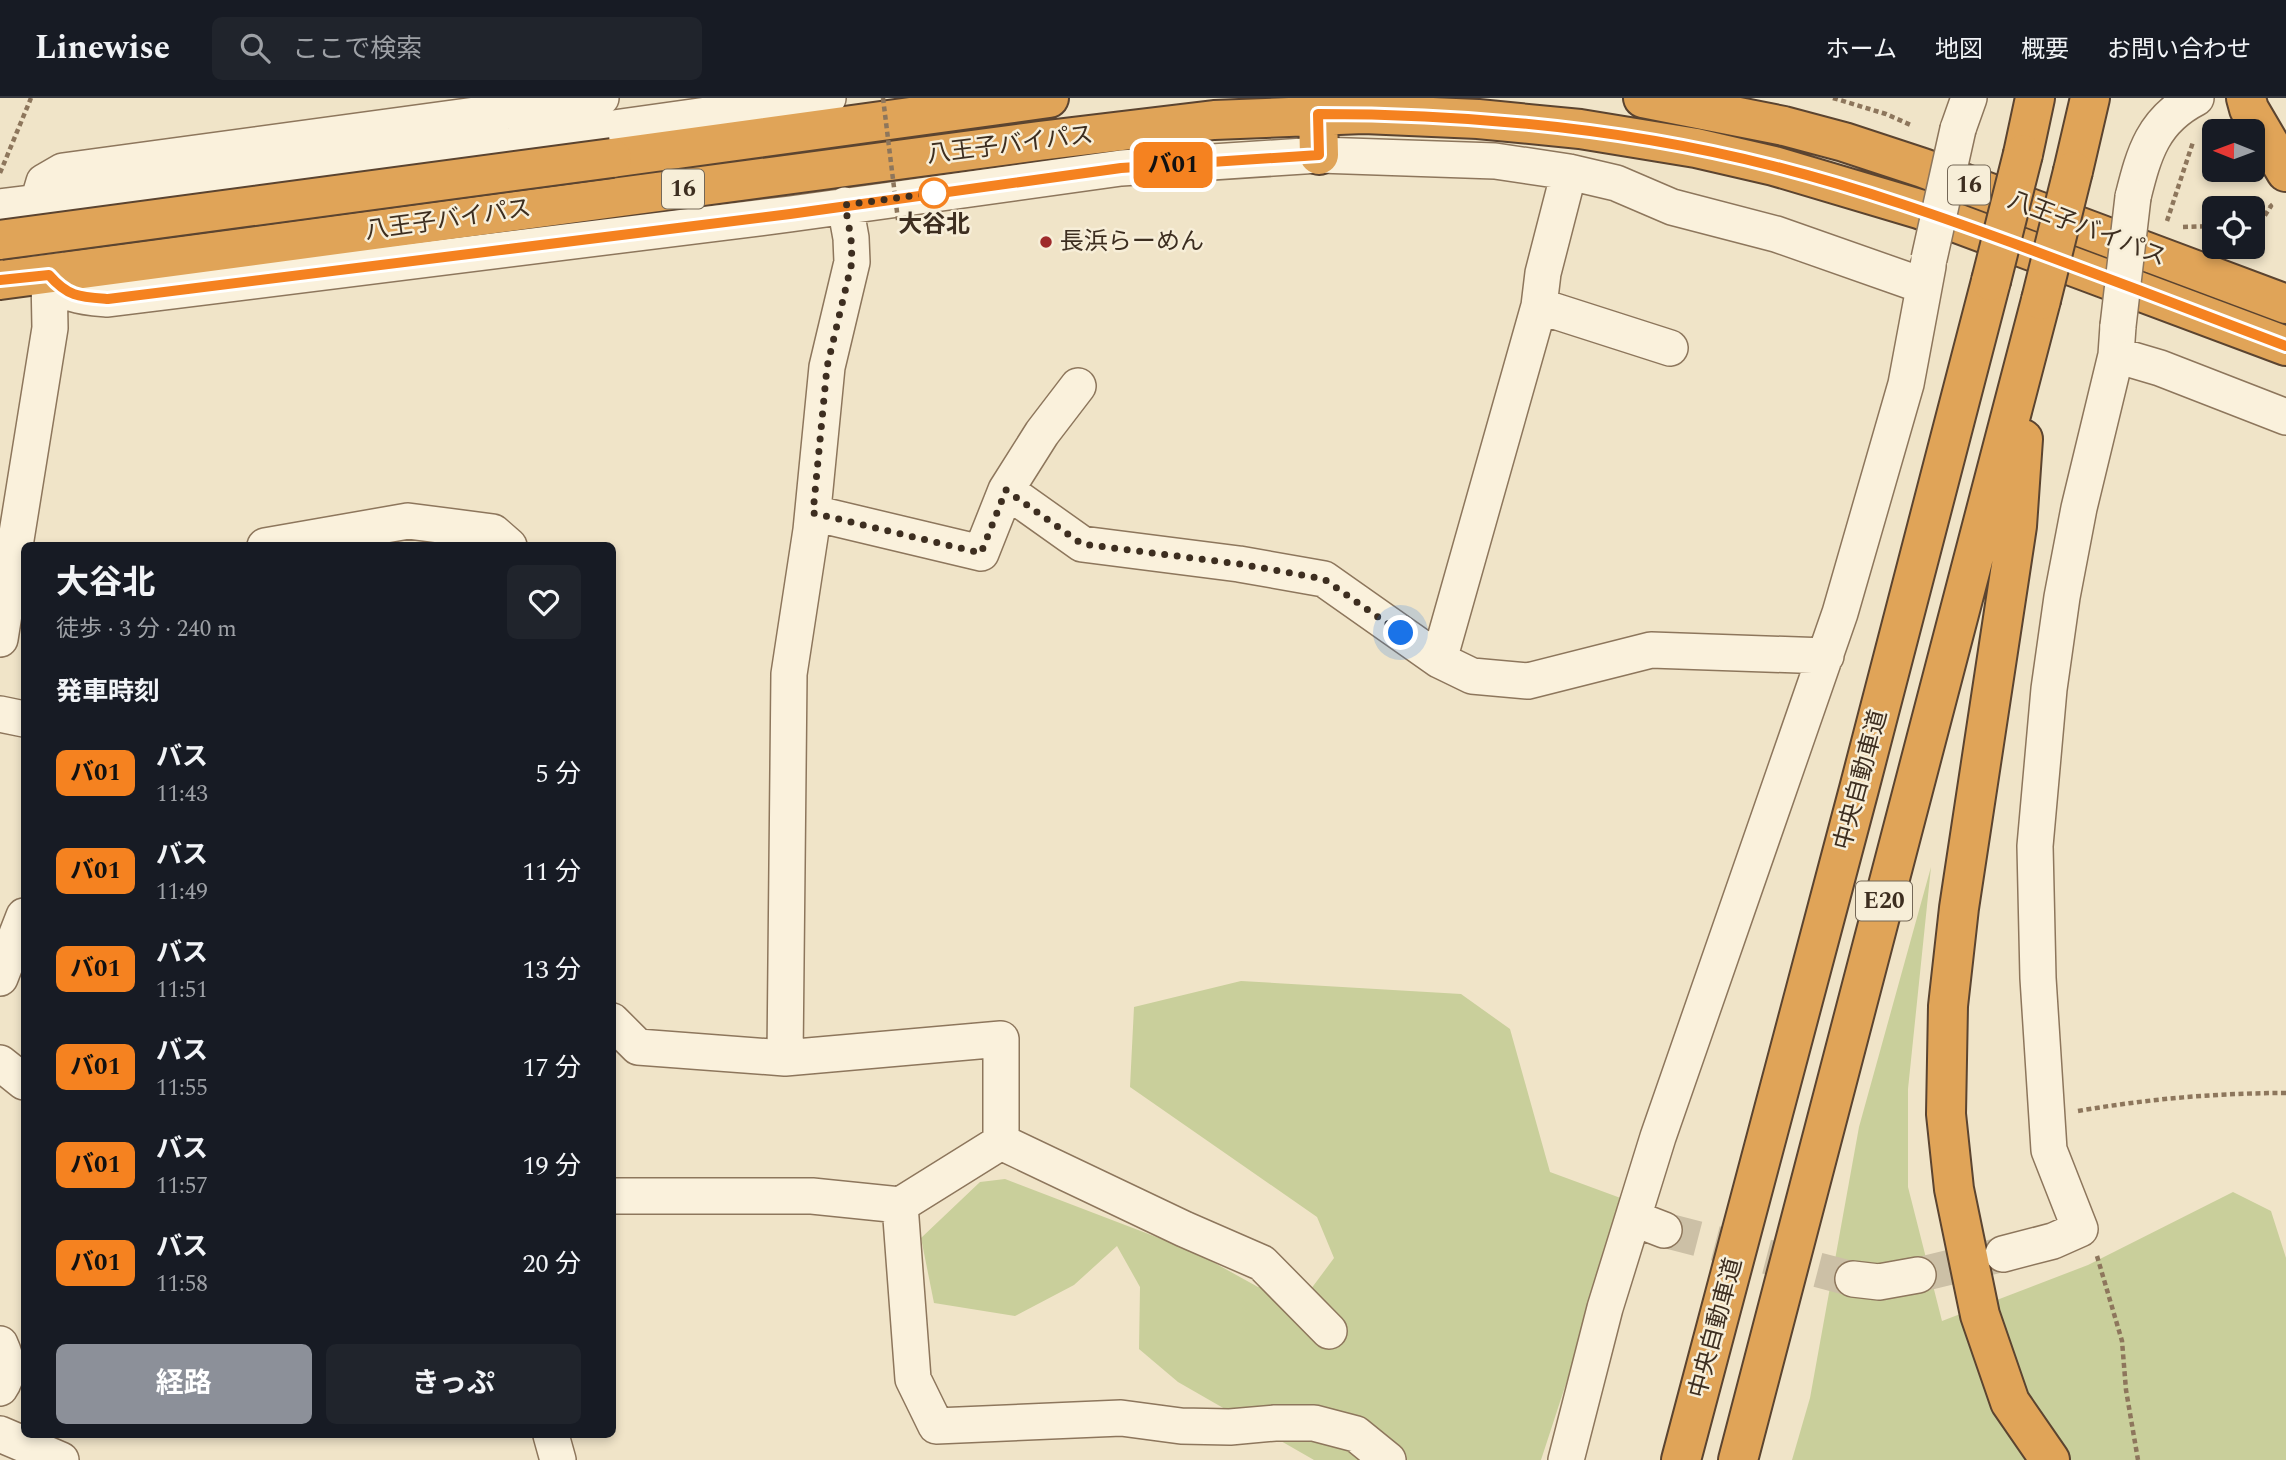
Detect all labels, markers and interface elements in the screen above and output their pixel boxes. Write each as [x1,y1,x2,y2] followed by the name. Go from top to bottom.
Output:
[212,17,702,80] search box
[35,23,170,73] text: Linewise
[236,29,274,67] icon: search
[292,29,422,69] text: ここで検索
[1826,32,1897,68] text: ホーム
[1935,32,1983,68] text: 地図
[2021,32,2069,68] text: 概要
[2107,32,2251,68] text: お問い合わせ
[925,117,1095,173] street label: 八王子バイパス
[2202,119,2264,182] north arrow
[2202,119,2265,259] map controls
[1133,142,1213,188] line badge: バ01
[1148,147,1198,183] text: バ01
[1948,166,1990,204] road number: 16
[662,170,704,208] road number: 16
[919,178,949,208] marker: 大谷北
[2002,182,2172,276] street label: 八王子バイパス
[363,191,533,249] street label: 八王子バイパス
[2202,196,2265,259] button: locate
[898,207,970,243] place label: 大谷北
[1060,224,1204,260] place label: 長浜らーめん
[1038,234,1054,250] marker: 長浜らーめん
[56,558,155,608] text: 大谷北
[507,565,581,639] button: heart
[56,612,237,647] text: 徒歩 · 3 分 · 240 m
[1383,615,1418,650] your location
[56,672,160,712] text: 発車時刻
[1825,706,1897,854] street label: 中央自動車道
[156,737,208,777] text: バス
[535,754,581,794] text: 5 分
[70,755,121,791] text: バ01
[156,777,208,812] text: 11:43
[156,835,208,875] text: バス
[522,852,581,892] text: 11 分
[70,853,121,889] text: バ01
[156,875,208,910] text: 11:49
[1856,881,1912,920] road number: E20
[156,933,208,973] text: バス
[522,950,581,990] text: 13 分
[70,951,121,987] text: バ01
[156,973,208,1008] text: 11:51
[156,1031,208,1071] text: バス
[522,1048,581,1088] text: 17 分
[70,1049,121,1085] text: バ01
[156,1071,208,1106] text: 11:55
[156,1129,208,1169] text: バス
[522,1146,581,1186] text: 19 分
[70,1147,121,1183] text: バ01
[156,1169,208,1204] text: 11:57
[156,1227,208,1267] text: バス
[522,1244,581,1284] text: 20 分
[70,1245,121,1281] text: バ01
[1680,1254,1752,1402] street label: 中央自動車道
[156,1267,208,1302] text: 11:58
[56,1344,312,1424] button: 経路
[326,1344,581,1424] button: きっぷ

